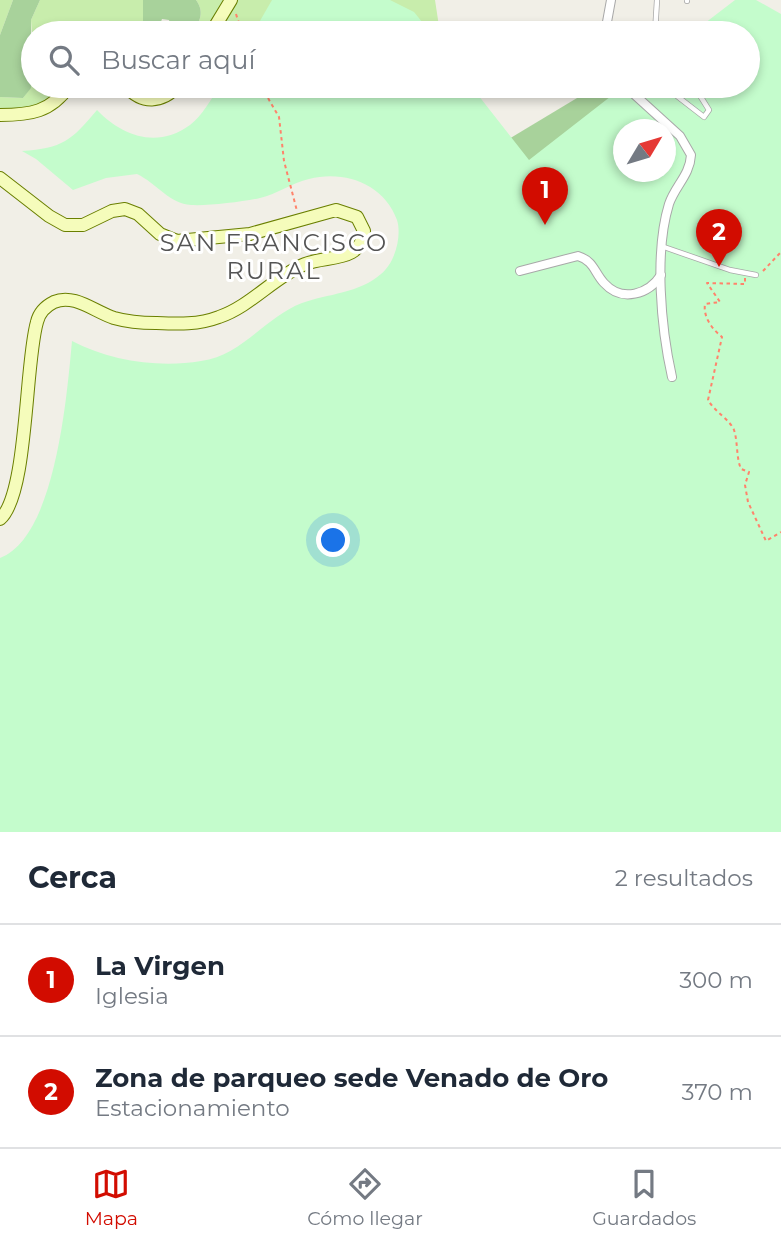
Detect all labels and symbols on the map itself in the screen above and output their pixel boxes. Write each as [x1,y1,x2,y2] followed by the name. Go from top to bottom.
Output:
[613,119,676,182] north arrow
[522,167,568,225] pin: 1
[696,209,742,267] pin: 2
[160,228,388,285] district label: SAN FRANCISCO RURAL
[316,523,350,557] your location

